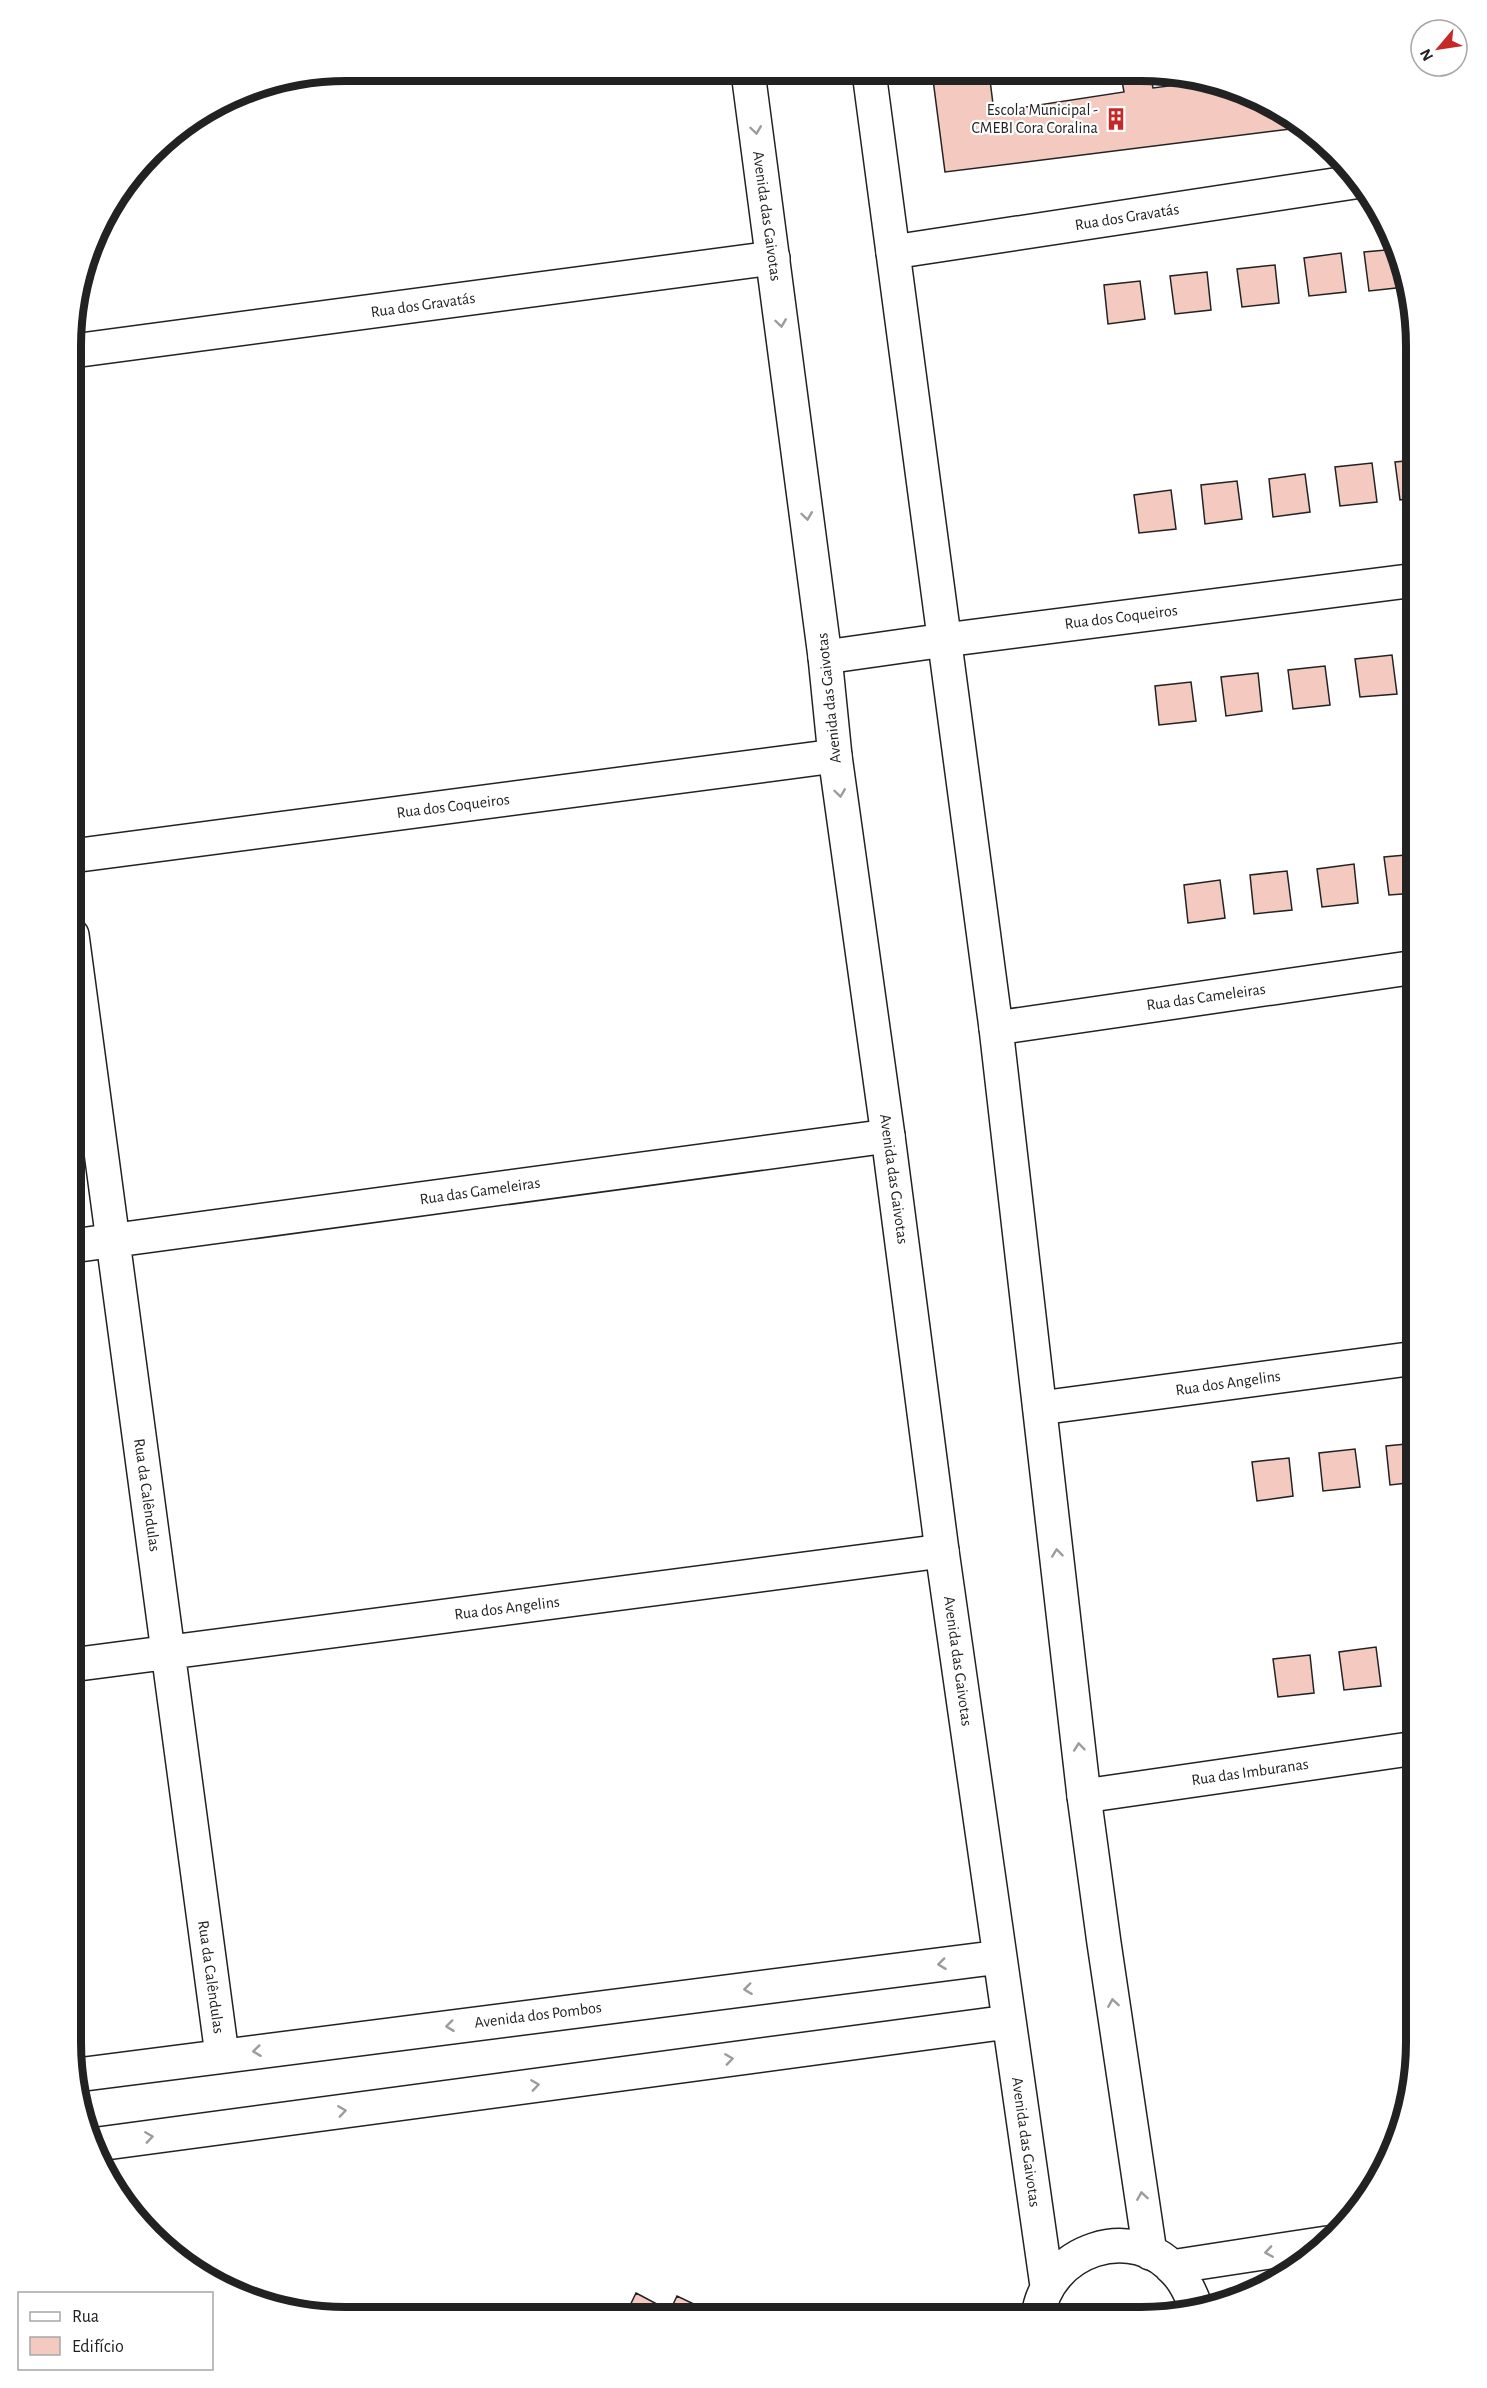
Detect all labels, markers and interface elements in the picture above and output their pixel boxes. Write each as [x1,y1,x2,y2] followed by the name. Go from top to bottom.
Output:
[1409,18,1469,78] north arrow
[1417,46,1436,64] text: N
[972,102,1098,136] place label: Escola Municipal - CMEBI Cora Coralina
[1103,106,1129,132] building icon: Escola Municipal - CMEBI Cora Coralina
[749,125,761,134] one-way arrow
[750,150,784,282] street label: Avenida das Gaivotas
[1074,201,1180,233] street label: Rua dos Gravatás
[370,290,476,320] street label: Rua dos Gravatás
[774,318,787,328] one-way arrow
[800,512,812,521] one-way arrow
[1064,602,1179,632] street label: Rua dos Coqueiros
[814,632,844,764] street label: Avenida das Gaivotas
[833,789,845,798] one-way arrow
[396,791,511,821] street label: Rua dos Coqueiros
[1145,981,1267,1013] street label: Rua das Cameleiras
[877,1113,911,1245] street label: Avenida das Gaivotas
[419,1175,541,1207] street label: Rua das Gameleiras
[1174,1368,1282,1398] street label: Rua dos Angelins
[131,1437,163,1553] street label: Rua da Calêndulas
[1051,1549,1063,1558] one-way arrow
[453,1594,561,1622] street label: Rua dos Angelins
[941,1595,975,1727] street label: Avenida das Gaivotas
[1073,1742,1085,1752] one-way arrow
[1190,1756,1310,1788] street label: Rua das Imburanas
[195,1919,227,2035] street label: Rua da Calêndulas
[937,1958,946,1970] one-way arrow
[744,1982,753,1994] one-way arrow
[1107,1998,1119,2007] one-way arrow
[473,1999,603,2031] street label: Avenida dos Pombos
[446,2020,455,2032] one-way arrow
[252,2044,262,2057] one-way arrow
[724,2054,733,2066] one-way arrow
[1009,2076,1043,2208] street label: Avenida das Gaivotas
[531,2080,540,2092] one-way arrow
[338,2106,347,2118] one-way arrow
[144,2132,154,2144] one-way arrow
[1136,2191,1148,2200] one-way arrow
[1264,2245,1273,2257] one-way arrow
[18,2292,213,2370] legend
[72,2308,99,2326] text: Rua
[72,2338,124,2356] text: Edifício

